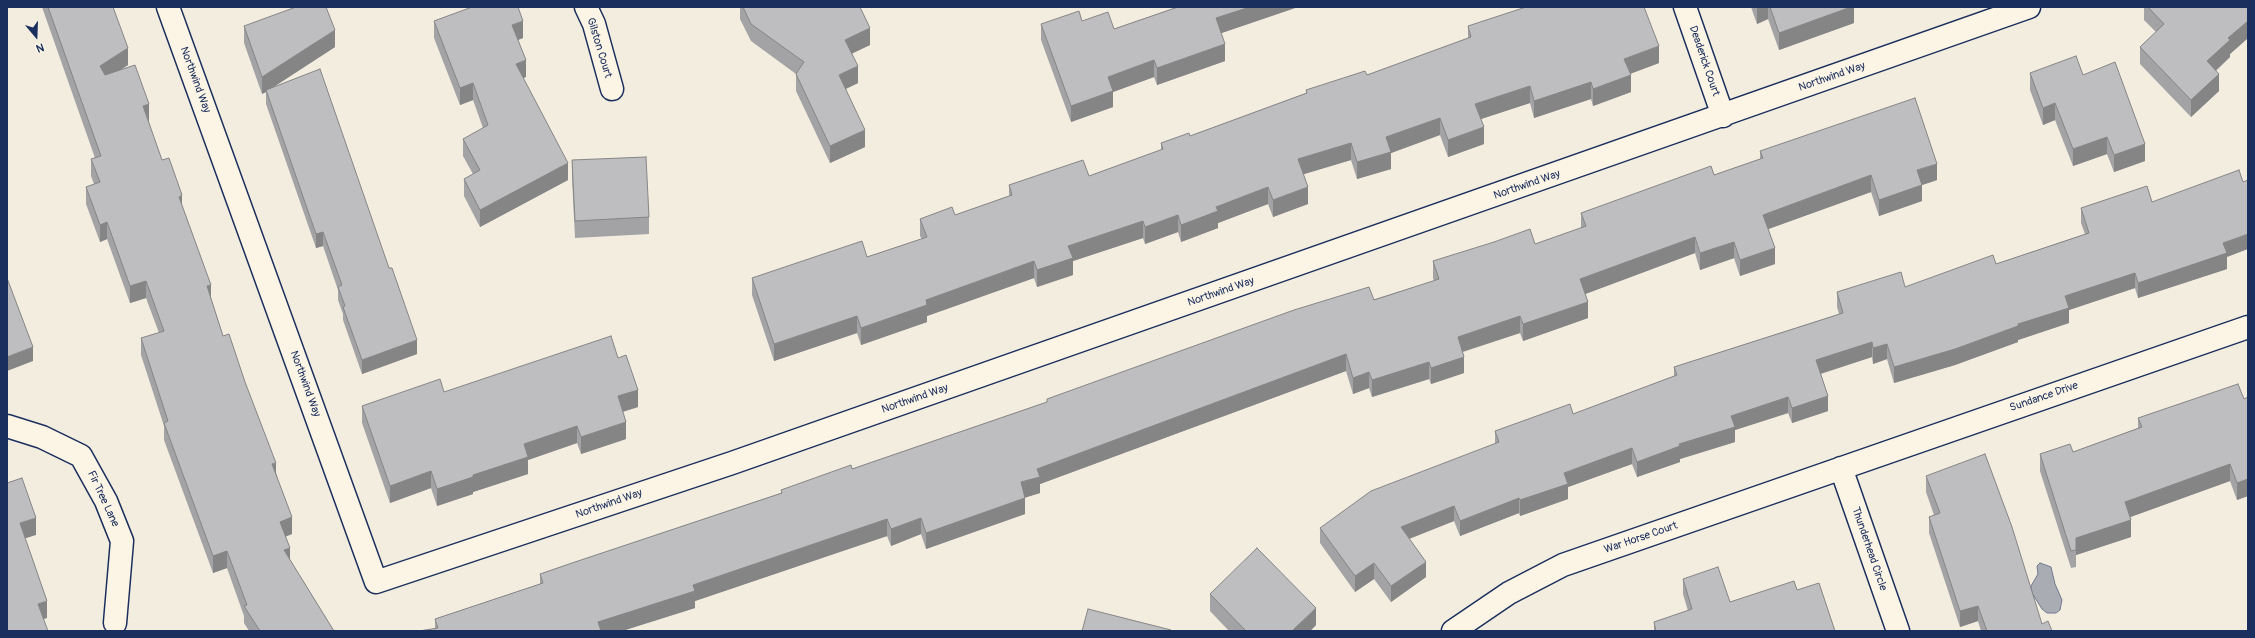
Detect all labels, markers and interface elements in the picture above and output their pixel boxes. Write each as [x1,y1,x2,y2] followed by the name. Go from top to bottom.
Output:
[16,16,56,56] north arrow
[584,16,614,80] street label: Gilston Court
[1686,24,1722,98] street label: Deaderick Court
[34,40,46,55] text: N
[177,45,213,115] street label: Northwind Way
[1797,59,1867,95] street label: Northwind Way
[1492,167,1562,203] street label: Northwind Way
[1186,274,1256,310] street label: Northwind Way
[287,349,323,419] street label: Northwind Way
[2008,379,2080,415] street label: Sundance Drive
[880,381,950,417] street label: Northwind Way
[84,469,122,529] street label: Fir Tree Lane
[574,486,644,522] street label: Northwind Way
[1848,505,1890,593] street label: Thunderhead Circle
[1602,519,1680,557] street label: War Horse Court

